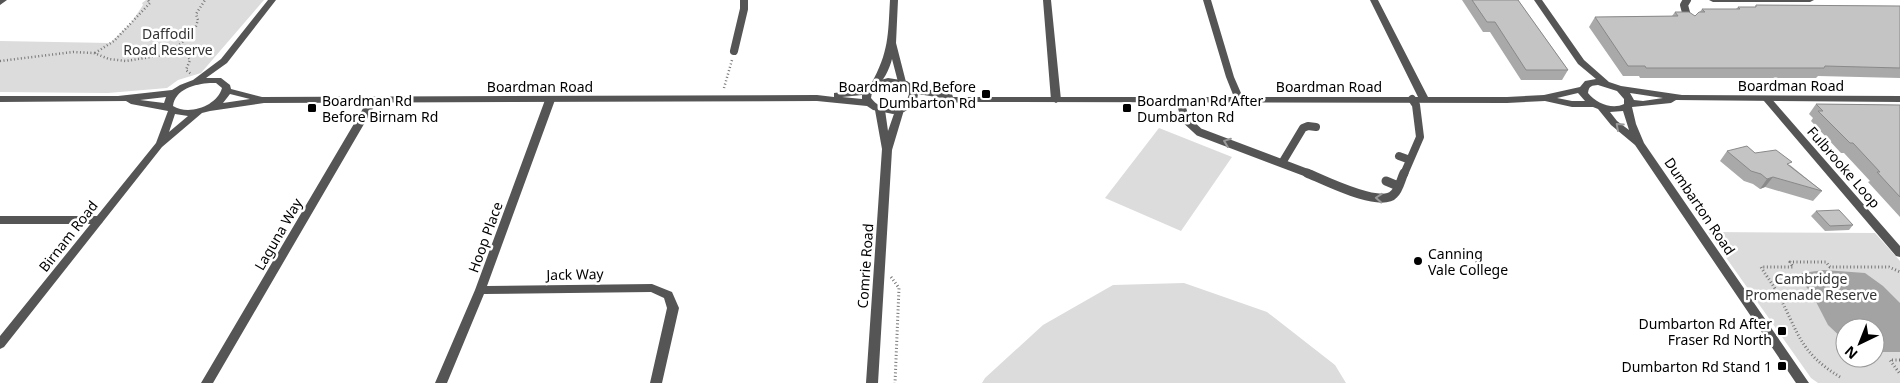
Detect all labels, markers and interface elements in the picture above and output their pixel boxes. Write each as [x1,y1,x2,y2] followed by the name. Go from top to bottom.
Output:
[123,24,213,59] park label: Daffodil Road Reserve
[1738,76,1844,95] street label: Boardman Road
[487,77,593,96] street label: Boardman Road
[839,77,976,112] place label: Boardman Rd Before Dumbarton Rd
[1276,77,1382,96] street label: Boardman Road
[980,88,992,100] marker: Boardman Rd Before Dumbarton Rd
[322,91,438,126] place label: Boardman Rd Before Birnam Rd
[1137,91,1263,126] place label: Boardman Rd After Dumbarton Rd
[306,102,318,114] marker: Boardman Rd Before Birnam Rd
[1121,102,1133,114] marker: Boardman Rd After Dumbarton Rd
[1803,122,1885,212] street label: Fulbrooke Loop
[1615,123,1624,132] one-way arrow
[1223,138,1232,149] one-way arrow
[1660,154,1740,258] street label: Dumbarton Road
[1375,193,1383,204] one-way arrow
[250,194,307,274] street label: Laguna Way
[34,197,102,275] street label: Birnam Road
[463,199,507,275] street label: Hoop Place
[853,223,877,309] street label: Comrie Road
[1428,244,1508,279] place label: Canning Vale College
[1412,255,1424,267] marker: Canning Vale College
[544,264,605,284] street label: Jack Way
[1745,269,1877,304] park label: Cambridge Promenade Reserve
[1639,314,1772,349] place label: Dumbarton Rd After Fraser Rd North
[1835,318,1885,368] north arrow
[1776,325,1788,337] marker: Dumbarton Rd After Fraser Rd North
[1840,342,1861,364] text: N
[1622,357,1772,376] place label: Dumbarton Rd Stand 1
[1776,360,1788,372] marker: Dumbarton Rd Stand 1

